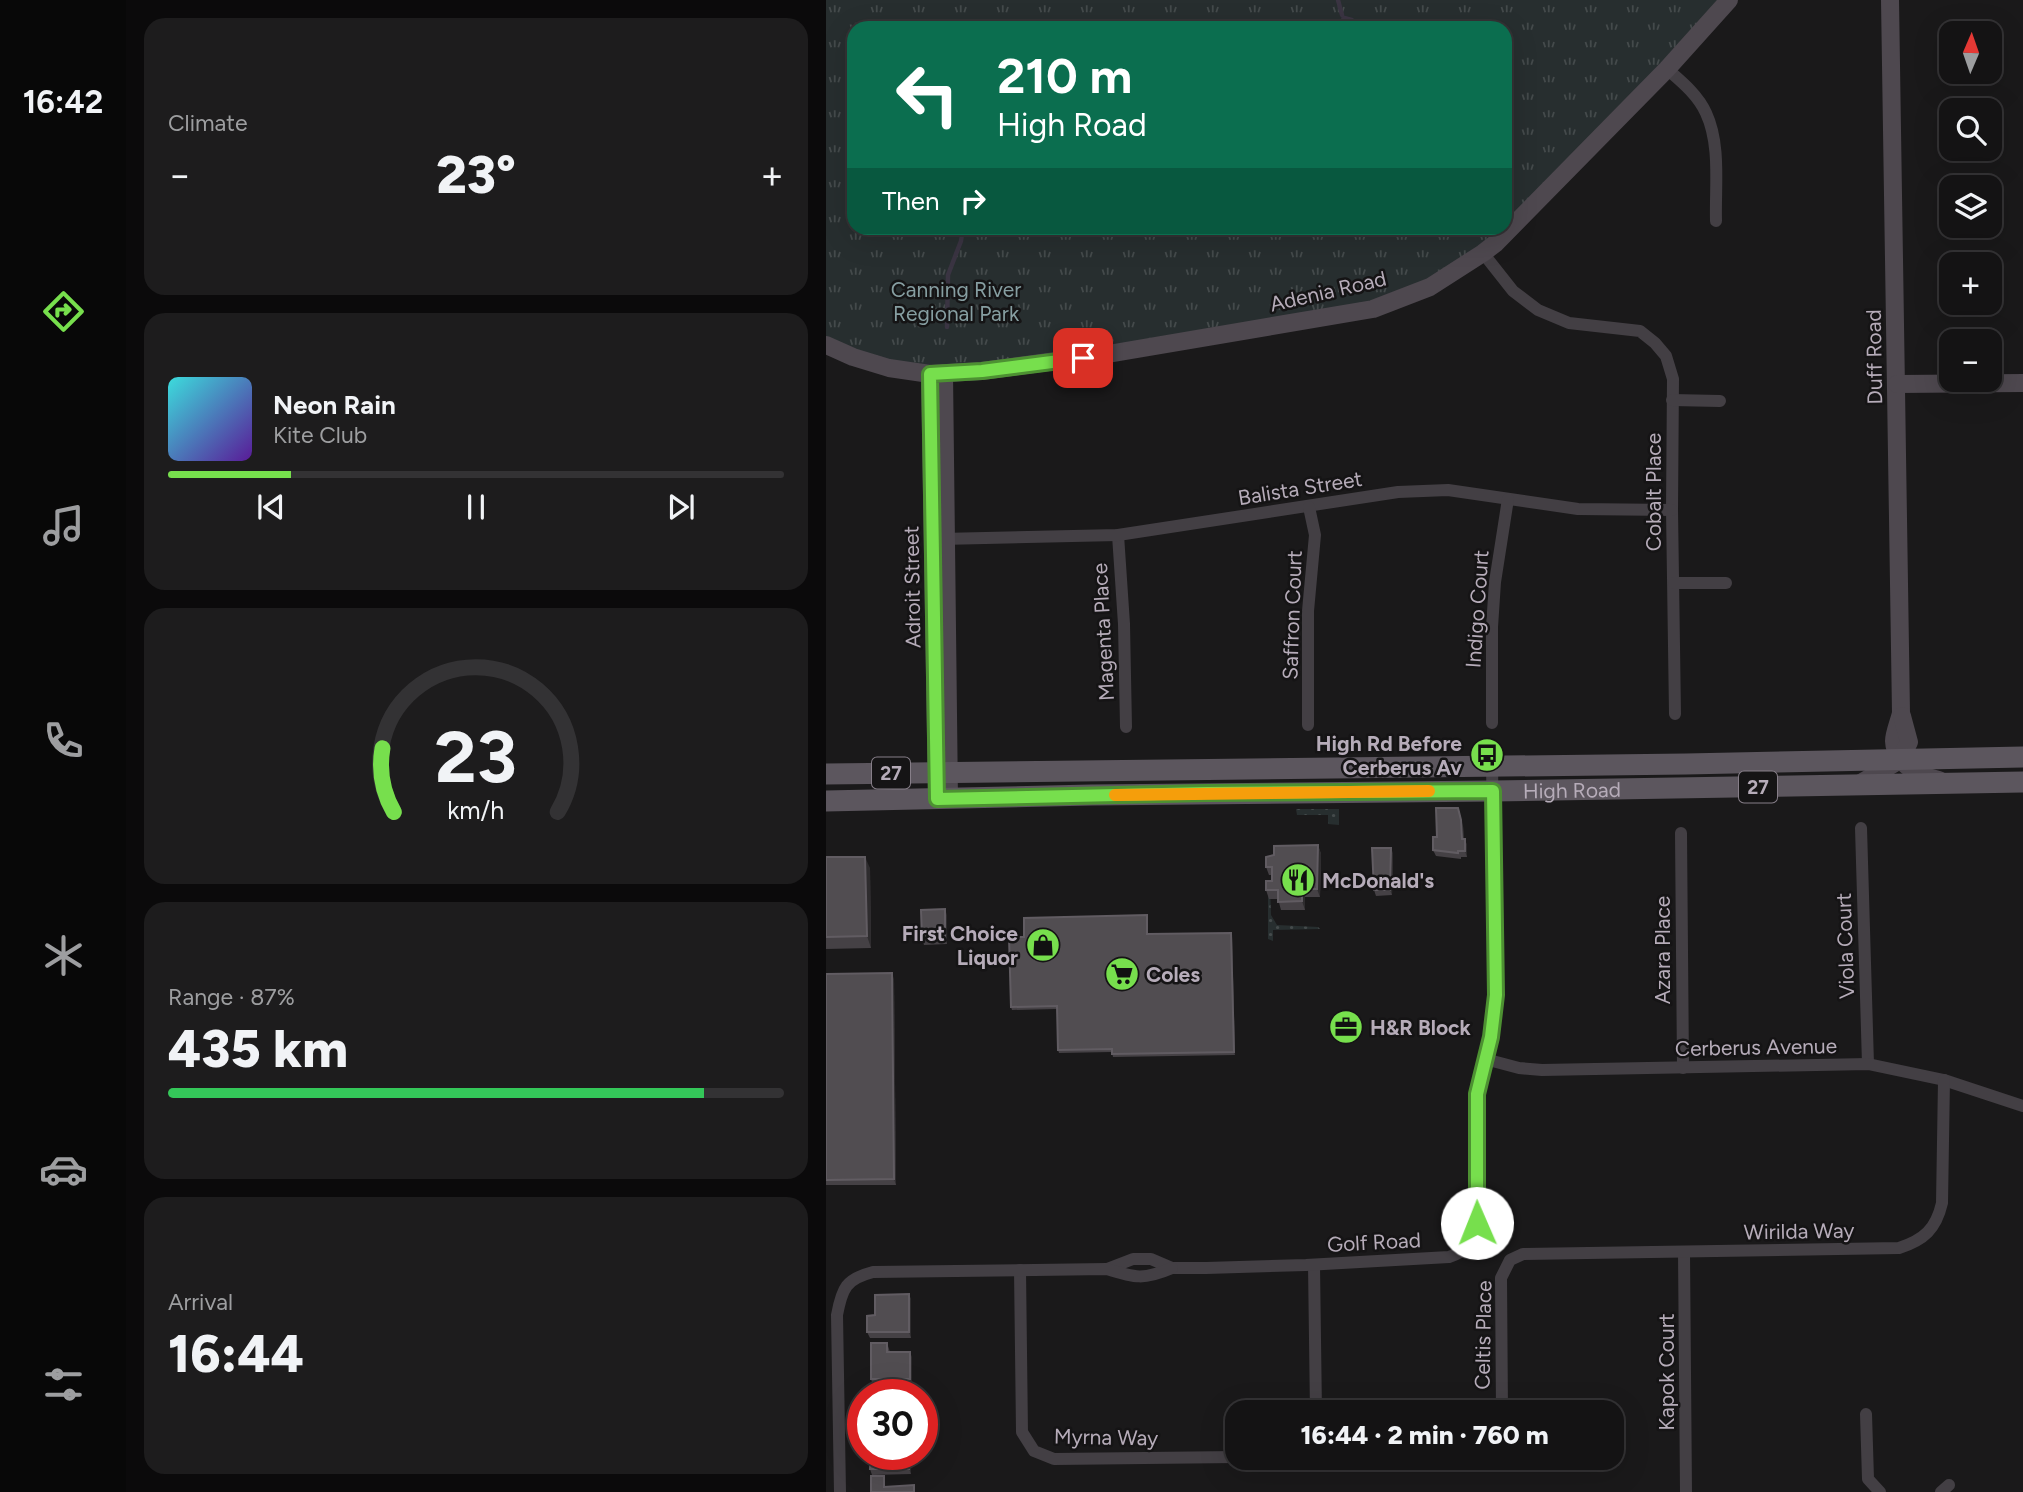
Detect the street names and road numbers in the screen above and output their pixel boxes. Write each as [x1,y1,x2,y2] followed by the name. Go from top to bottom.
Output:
[1267,265,1389,317] street label: Adenia Road
[1861,309,1887,405] street label: Duff Road
[1641,433,1666,551] street label: Cobalt Place
[1236,466,1364,510] street label: Balista Street
[898,526,926,648] street label: Adroit Street
[1460,549,1494,669] street label: Indigo Court
[1277,550,1307,680] street label: Saffron Court
[1087,562,1119,702] street label: Magenta Place
[872,758,910,788] road number: 27
[1739,772,1777,802] road number: 27
[1523,776,1621,803] street label: High Road
[1831,892,1859,1000] street label: Viola Court
[1650,896,1675,1004] street label: Azara Place
[1675,1033,1837,1061] street label: Cerberus Avenue
[1743,1218,1855,1244] street label: Wirilda Way
[1326,1227,1422,1257] street label: Golf Road
[1470,1280,1496,1390] street label: Celtis Place
[1654,1313,1679,1431] street label: Kapok Court
[1054,1424,1158,1450] street label: Myrna Way

